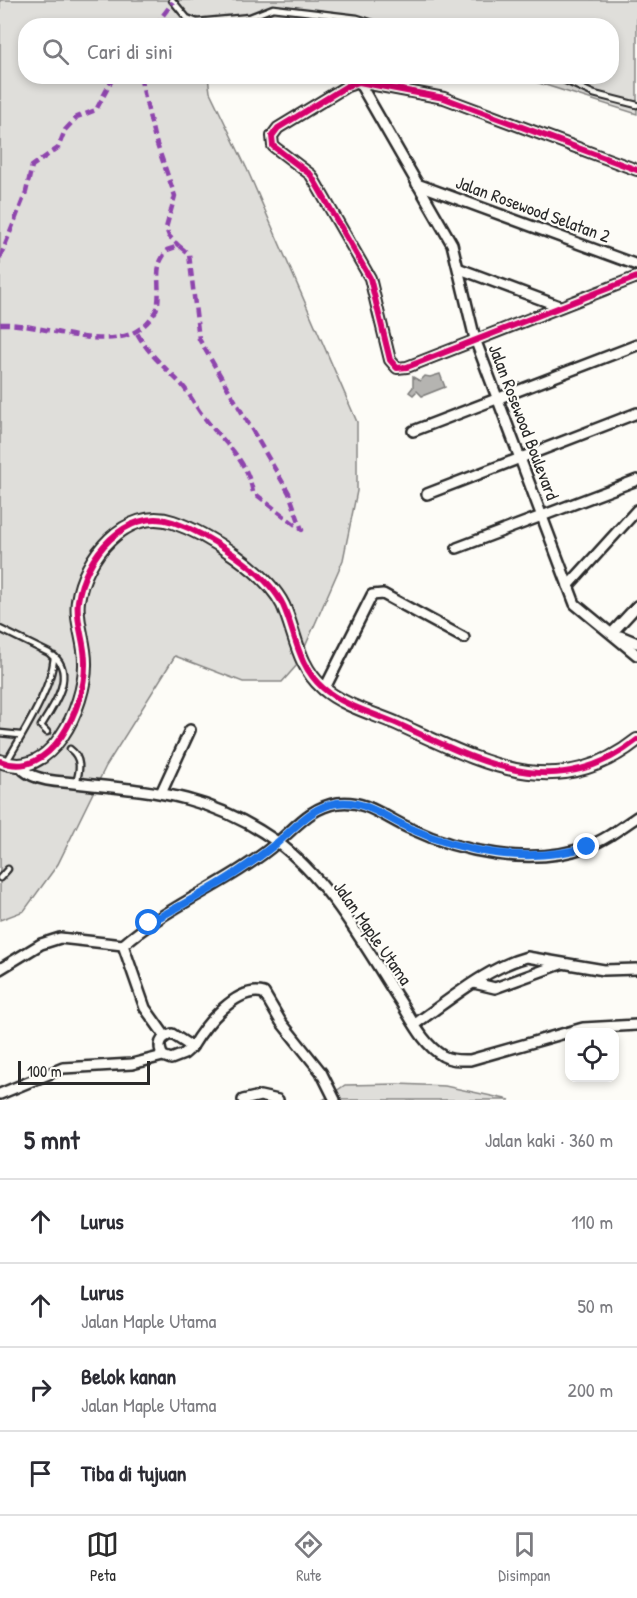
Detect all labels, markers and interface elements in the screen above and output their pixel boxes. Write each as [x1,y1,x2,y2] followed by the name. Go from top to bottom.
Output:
[18,18,619,84] search box
[39,35,72,68] icon: search
[87,36,173,66] text: Cari di sini
[452,169,614,249] street label: Jalan Rosewood Selatan 2
[483,340,565,504] street label: Jalan Rosewood Boulevard
[573,833,599,859] route end
[328,876,418,990] street label: Jalan Maple Utama
[135,909,161,935] route start
[565,1028,619,1082] map controls
[565,1028,619,1082] button: locate
[18,1058,150,1086] scale bar
[27,1060,62,1082] text: 100 m
[24,1122,79,1157] text: 5 mnt
[485,1126,613,1153] text: Jalan kaki · 360 m
[24,1205,57,1238] icon: ahead
[81,1206,124,1236] text: Lurus
[571,1208,613,1235] text: 110 m
[81,1277,124,1307] text: Lurus
[24,1289,57,1322] icon: ahead
[577,1292,613,1319] text: 50 m
[81,1307,216,1334] text: Jalan Maple Utama
[81,1361,176,1391] text: Belok kanan
[24,1373,57,1406] icon: right
[568,1376,613,1403] text: 200 m
[81,1391,216,1418] text: Jalan Maple Utama
[24,1457,57,1490] icon: arrive
[81,1458,186,1488] text: Tiba di tujuan
[86,1528,119,1586] tab: Peta
[292,1528,325,1586] tab: Rute
[498,1528,551,1586] tab: Disimpan

